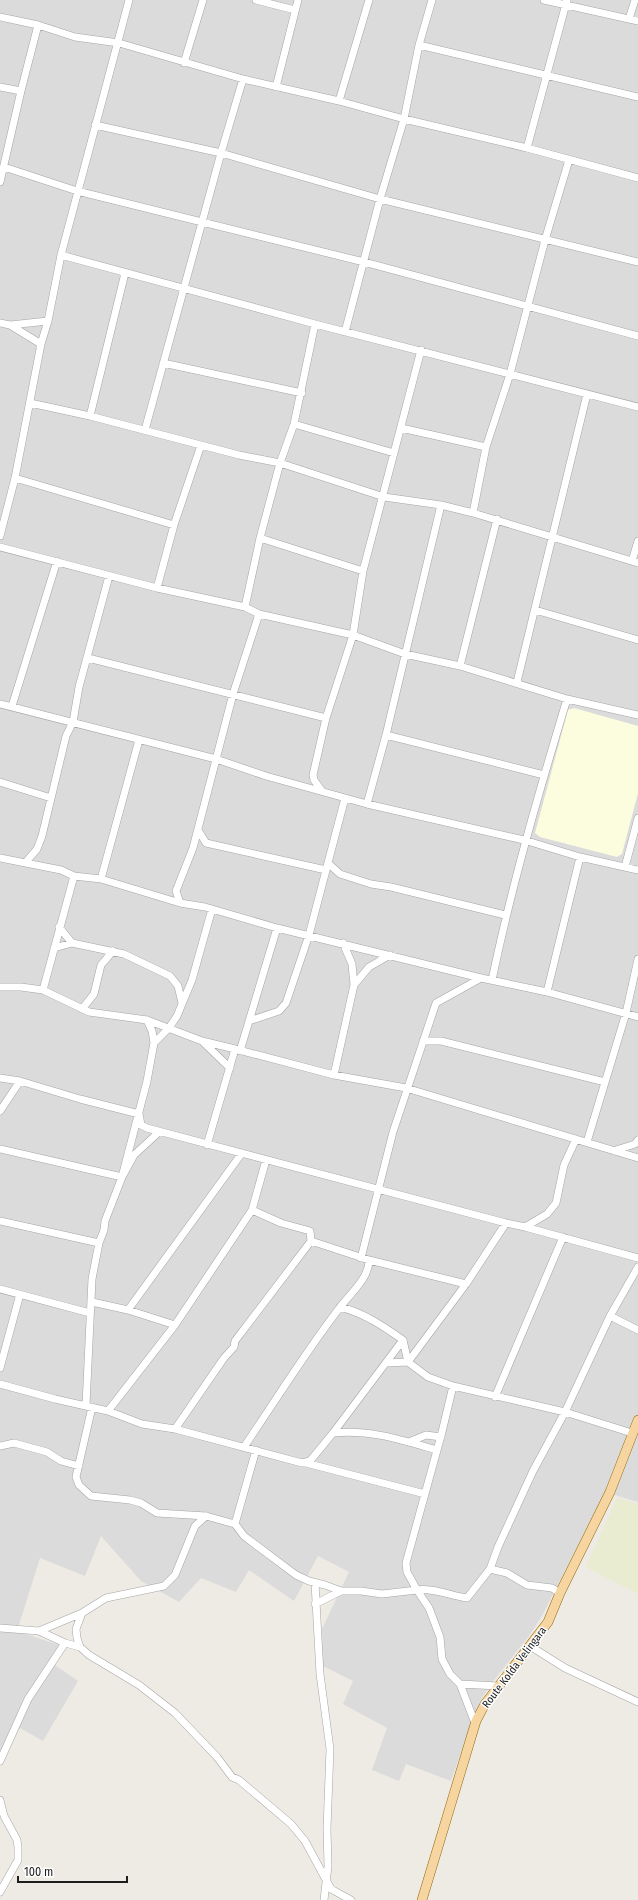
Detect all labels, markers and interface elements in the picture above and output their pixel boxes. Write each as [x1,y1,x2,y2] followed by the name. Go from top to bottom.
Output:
[480,1624,549,1711] street label: Route Kolda Velingara
[18,1858,127,1884] scale bar
[24,1865,53,1879] text: 100 m

